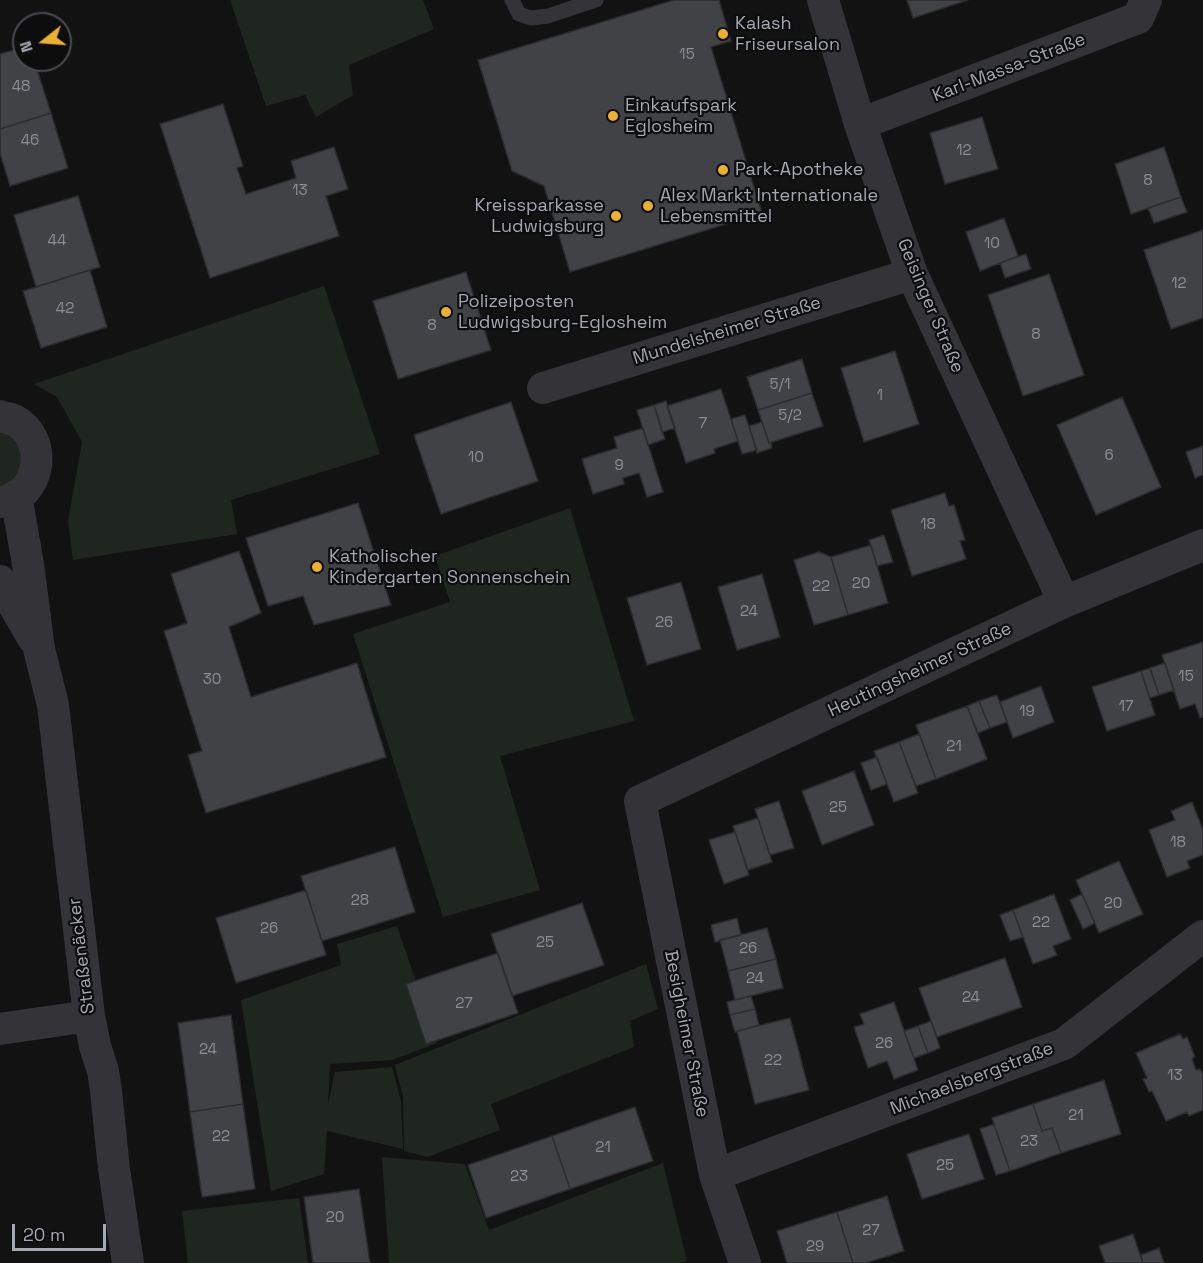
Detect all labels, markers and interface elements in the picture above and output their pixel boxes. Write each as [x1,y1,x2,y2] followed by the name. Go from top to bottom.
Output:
[12,12,72,72] north arrow
[735,13,840,56] place label: Kalash Friseursalon
[716,27,730,41] marker: Kalash Friseursalon
[930,29,1088,107] street label: Karl-Massa-Straße
[15,39,38,55] text: N
[679,46,695,64] house number: 15
[12,78,30,96] house number: 48
[625,95,737,138] place label: Einkaufspark Eglosheim
[606,109,620,123] marker: Einkaufspark Eglosheim
[21,132,39,150] house number: 46
[956,142,972,160] house number: 12
[735,159,863,181] place label: Park-Apotheke
[716,163,730,177] marker: Park-Apotheke
[1143,172,1153,190] house number: 8
[292,182,308,200] house number: 13
[660,185,878,228] place label: Alex Markt Internationale Lebensmittel
[474,195,604,238] place label: Kreissparkasse Ludwigsburg
[641,199,655,213] marker: Alex Markt Internationale Lebensmittel
[609,209,623,223] marker: Kreissparkasse Ludwigsburg
[48,232,66,250] house number: 44
[984,235,1000,253] house number: 10
[892,236,968,376] street label: Geisinger Straße
[1171,275,1187,293] house number: 12
[458,291,667,334] place label: Polizeiposten Ludwigsburg-Eglosheim
[630,292,824,370] street label: Mundelsheimer Straße
[56,300,74,318] house number: 42
[439,305,453,319] marker: Polizeiposten Ludwigsburg-Eglosheim
[427,317,437,335] house number: 8
[1031,326,1041,344] house number: 8
[770,376,790,394] house number: 5/1
[877,387,883,405] house number: 1
[778,407,802,425] house number: 5/2
[699,415,707,433] house number: 7
[1104,447,1114,465] house number: 6
[468,449,484,467] house number: 10
[614,457,624,475] house number: 9
[920,516,936,534] house number: 18
[329,546,570,588] place label: Katholischer Kindergarten Sonnenschein
[310,560,324,574] marker: Katholischer Kindergarten Sonnenschein
[852,575,870,593] house number: 20
[812,578,830,596] house number: 22
[740,603,758,621] house number: 24
[655,614,673,632] house number: 26
[825,618,1015,722] street label: Heutingsheimer Straße
[1178,668,1194,686] house number: 15
[203,671,221,689] house number: 30
[1119,698,1133,716] house number: 17
[1019,703,1035,721] house number: 19
[946,738,962,756] house number: 21
[829,799,847,817] house number: 25
[1170,834,1186,852] house number: 18
[351,892,369,910] house number: 28
[1104,895,1122,913] house number: 20
[64,897,100,1015] street label: Straßenäcker
[1032,914,1050,932] house number: 22
[260,920,278,938] house number: 26
[536,934,554,952] house number: 25
[739,940,757,958] house number: 26
[659,949,713,1119] street label: Besigheimer Straße
[746,970,764,988] house number: 24
[962,989,980,1007] house number: 24
[455,995,473,1013] house number: 27
[875,1035,893,1053] house number: 26
[887,1038,1057,1120] street label: Michaelsbergstraße
[199,1041,217,1059] house number: 24
[764,1052,782,1070] house number: 22
[1167,1067,1183,1085] house number: 13
[1068,1107,1084,1125] house number: 21
[212,1128,230,1146] house number: 22
[1020,1133,1038,1151] house number: 23
[595,1139,611,1157] house number: 21
[936,1157,954,1175] house number: 25
[510,1168,528,1186] house number: 23
[326,1209,344,1227] house number: 20
[15,1212,110,1250] scale bar
[862,1222,880,1240] house number: 27
[23,1223,66,1246] text: 20 m
[806,1238,824,1256] house number: 29

